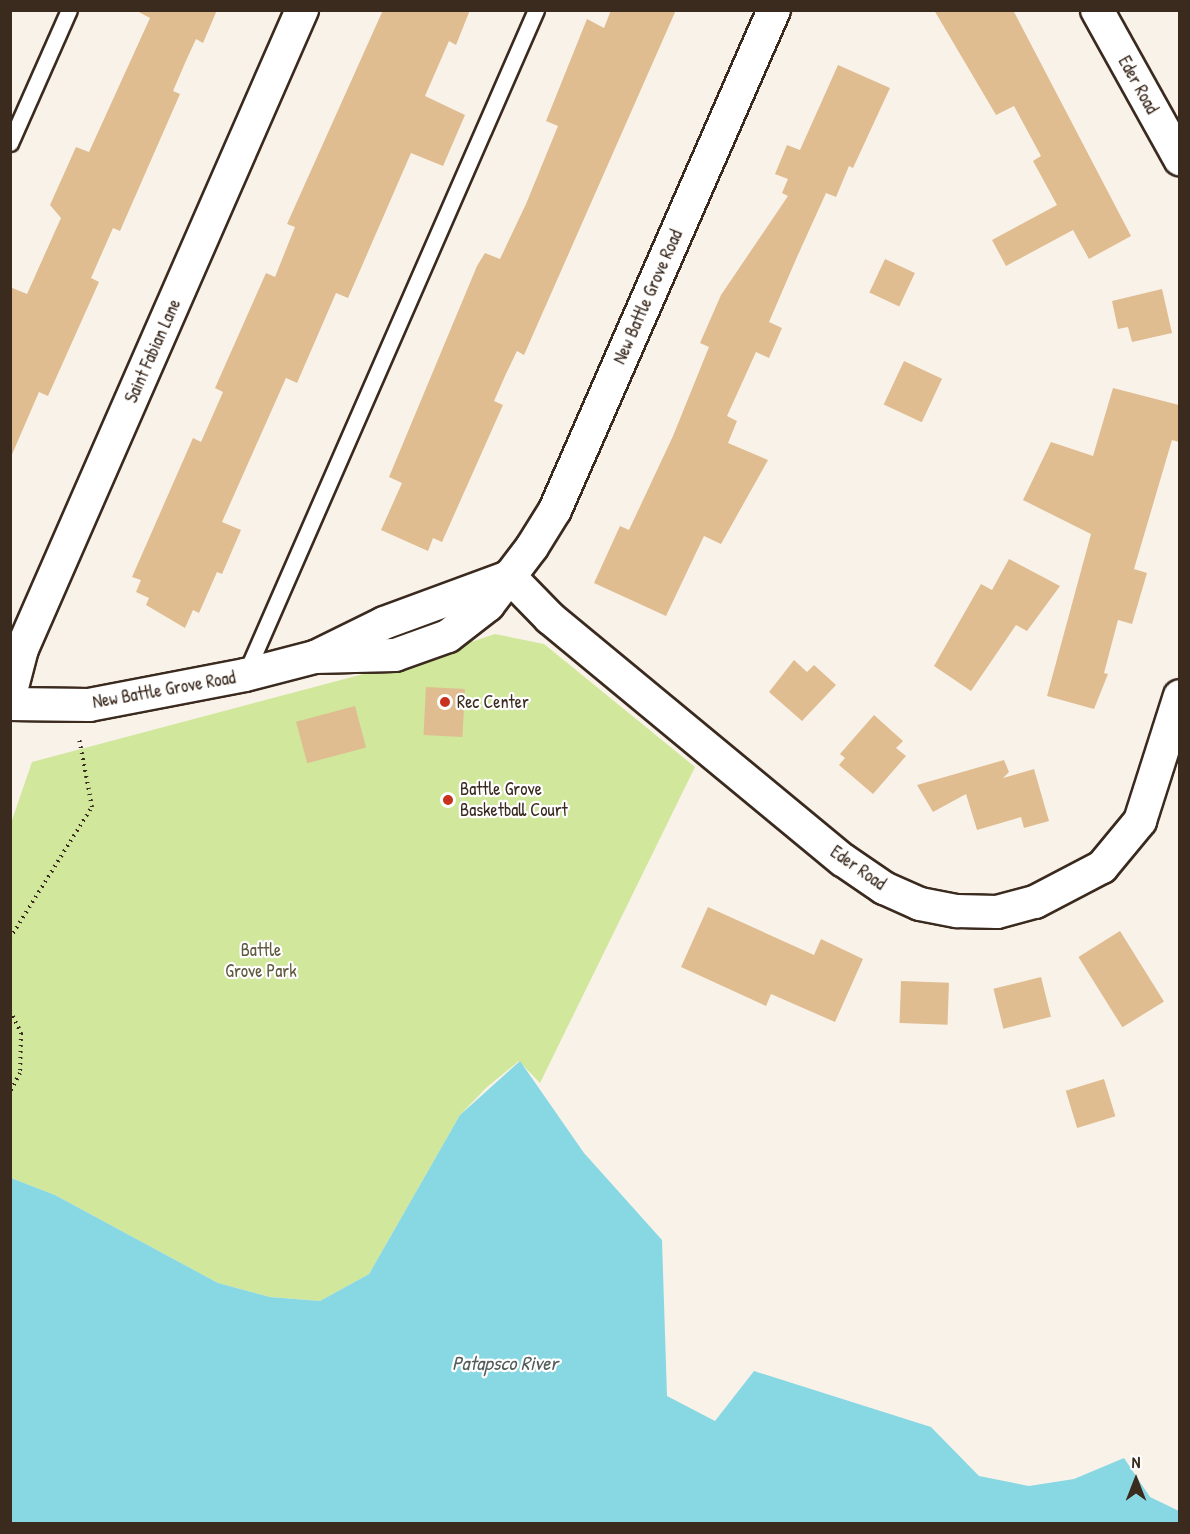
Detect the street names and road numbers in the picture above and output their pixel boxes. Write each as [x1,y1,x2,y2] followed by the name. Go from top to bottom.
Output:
[1113,52,1163,118] street label: Eder Road
[609,227,687,367] street label: New Battle Grove Road
[120,296,186,406] street label: Saint Fabian Lane
[91,667,237,713] street label: New Battle Grove Road
[826,841,890,895] street label: Eder Road

